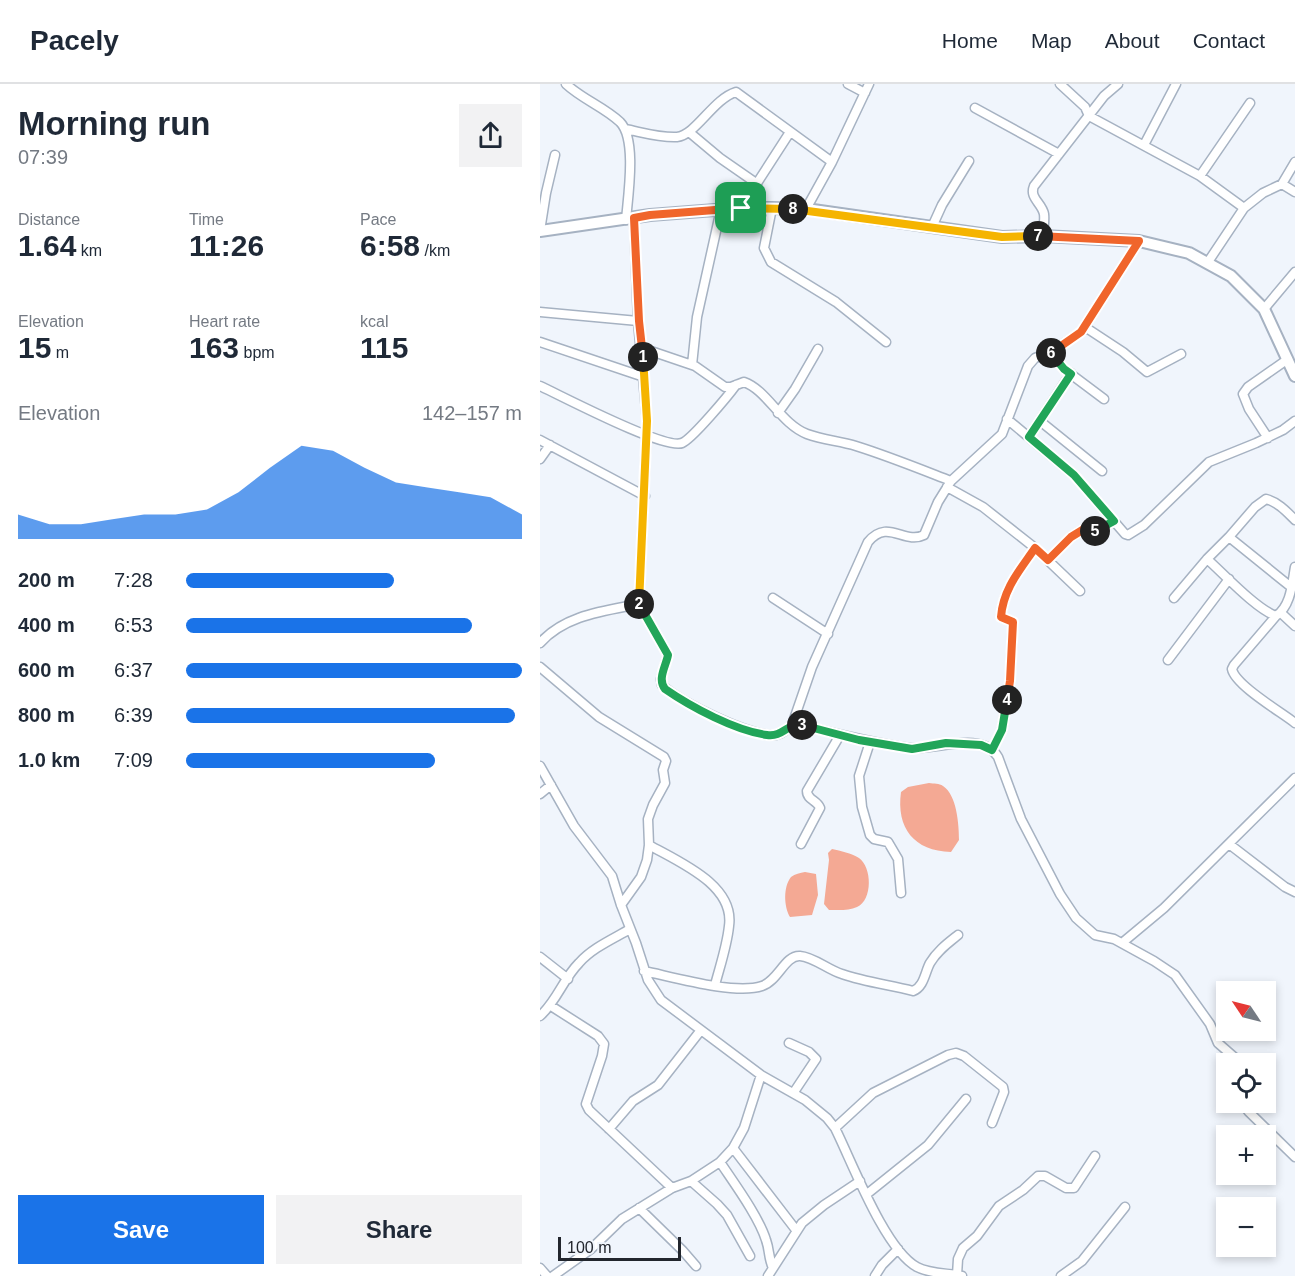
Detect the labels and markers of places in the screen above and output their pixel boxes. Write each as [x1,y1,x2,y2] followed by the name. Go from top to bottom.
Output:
[715,182,766,233] pin
[778,194,808,224] pin: 8
[1023,221,1053,251] pin: 7
[1036,338,1066,368] pin: 6
[628,342,658,372] pin: 1
[1080,516,1110,546] pin: 5
[624,589,654,619] pin: 2
[992,685,1022,715] pin: 4
[787,710,817,740] pin: 3

